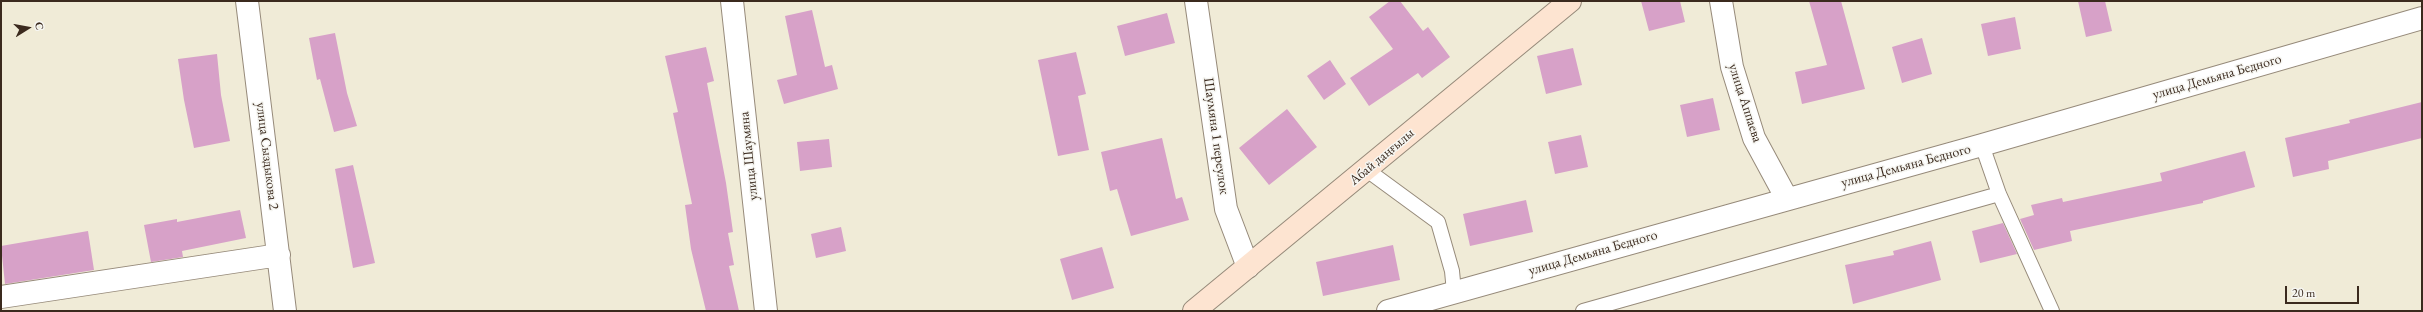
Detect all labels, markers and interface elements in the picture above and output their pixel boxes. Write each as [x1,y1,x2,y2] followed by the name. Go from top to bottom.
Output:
[8,8,48,48] north arrow
[32,21,47,31] text: С
[2151,51,2283,103] street label: улица Демьяна Бедного
[1724,61,1766,145] street label: улица Аппаева
[1199,77,1233,195] street label: Шаумяна 1 переулок
[252,101,282,211] street label: улица Сыздыкова 2
[736,111,762,201] street label: улица Шаумяна
[1346,125,1418,189] street label: Абай даңғылы
[1839,141,1973,191] street label: улица Демьяна Бедного
[1527,227,1659,279] street label: улица Демьяна Бедного
[2287,278,2361,304] scale bar
[2292,285,2315,301] text: 20 m

